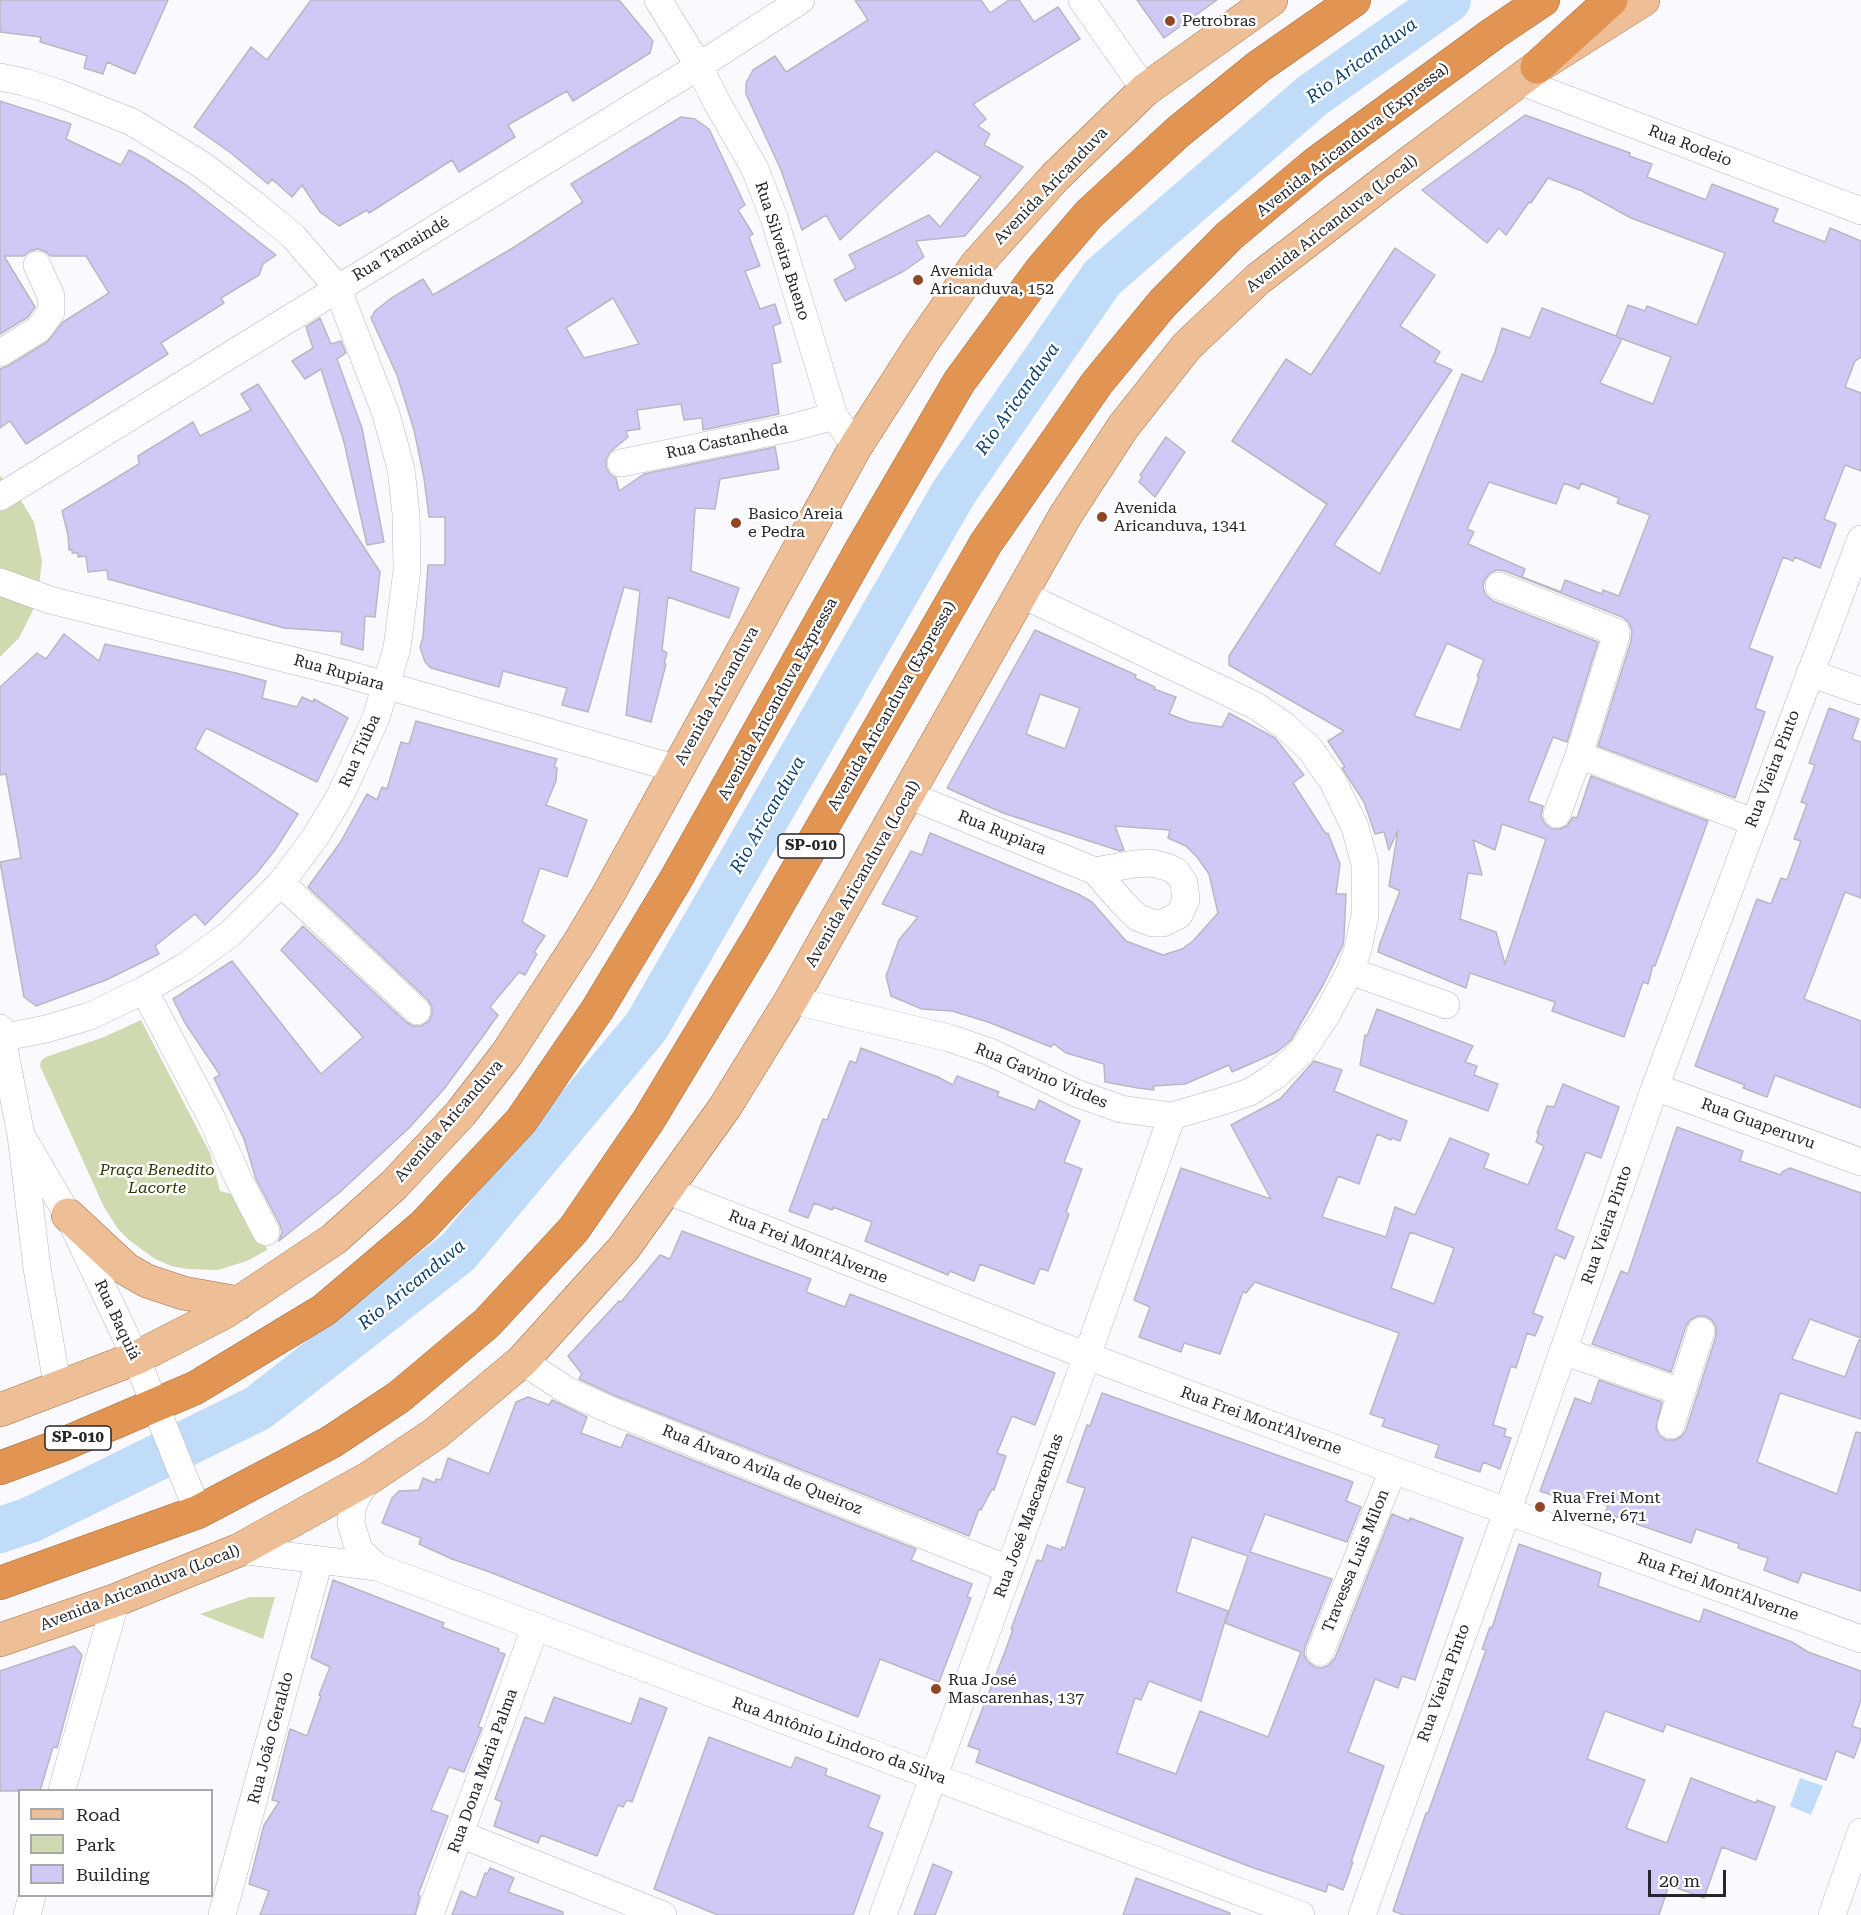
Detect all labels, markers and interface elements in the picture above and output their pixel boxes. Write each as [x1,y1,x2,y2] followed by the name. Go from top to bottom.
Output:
[1182,11,1256,31] place label: Petrobras
[1163,14,1177,28] marker: Petrobras
[1302,14,1422,108] water label: Rio Aricanduva
[1253,59,1453,221] street label: Avenida Aricanduva (Expressa)
[1645,121,1735,171] street label: Rua Rodeio
[990,123,1112,249] street label: Avenida Aricanduva
[1242,151,1422,297] street label: Avenida Aricanduva (Local)
[750,179,814,323] street label: Rua Silveira Bueno
[349,213,453,285] street label: Rua Tamaindé
[930,261,1054,299] place label: Avenida Aricanduva, 152
[911,273,925,287] marker: Avenida Aricanduva, 152
[971,339,1065,459] water label: Rio Aricanduva
[664,419,790,463] street label: Rua Castanheda
[1114,498,1247,536] place label: Avenida Aricanduva, 1341
[748,504,843,542] place label: Basico Areia e Pedra
[1095,510,1109,524] marker: Avenida Aricanduva, 1341
[729,516,743,530] marker: Basico Areia e Pedra
[714,594,842,804] street label: Avenida Aricanduva Expressa
[824,598,960,814] street label: Avenida Aricanduva (Expressa)
[671,623,763,769] street label: Avenida Aricanduva
[291,651,387,695] street label: Rua Rupiara
[1742,708,1804,830] street label: Rua Vieira Pinto
[335,711,385,791] street label: Rua Tiúba
[726,753,810,877] water label: Rio Aricanduva
[802,777,924,971] street label: Avenida Aricanduva (Local)
[955,807,1049,859] street label: Rua Rupiara
[778,834,844,858] road number: SP-010
[972,1039,1110,1113] street label: Rua Gavino Virdes
[391,1056,507,1186] street label: Avenida Aricanduva
[1698,1094,1818,1154] street label: Rua Guaperuvu
[99,1160,215,1198] park label: Praça Benedito Lacorte
[1578,1163,1636,1287] street label: Rua Vieira Pinto
[725,1206,891,1288] street label: Rua Frei Mont'Alverne
[354,1235,470,1335] water label: Rio Aricanduva
[90,1277,144,1363] street label: Rua Baquiá
[1178,1383,1344,1459] street label: Rua Frei Mont'Alverne
[659,1421,865,1519] street label: Rua Álvaro Avila de Queiroz
[45,1426,111,1450] road number: SP-010
[990,1431,1068,1601] street label: Rua José Mascarenhas
[1318,1487,1394,1635] street label: Travessa Luis Milon
[1552,1488,1660,1526] place label: Rua Frei Mont Alverne, 671
[1533,1500,1547,1514] marker: Rua Frei Mont Alverne, 671
[37,1541,243,1635] street label: Avenida Aricanduva (Local)
[1635,1549,1801,1625] street label: Rua Frei Mont'Alverne
[1414,1621,1474,1745] street label: Rua Vieira Pinto
[244,1670,298,1806] street label: Rua João Geraldo
[948,1670,1084,1708] place label: Rua José Mascarenhas, 137
[929,1682,943,1696] marker: Rua José Mascarenhas, 137
[444,1686,522,1856] street label: Rua Dona Maria Palma
[729,1693,949,1789] street label: Rua Antônio Lindoro da Silva
[18,1789,213,1897] legend
[76,1804,120,1825] text: Road
[76,1834,116,1855] text: Park
[1651,1858,1729,1896] scale bar
[76,1864,150,1885] text: Building
[1659,1870,1700,1891] text: 20 m

